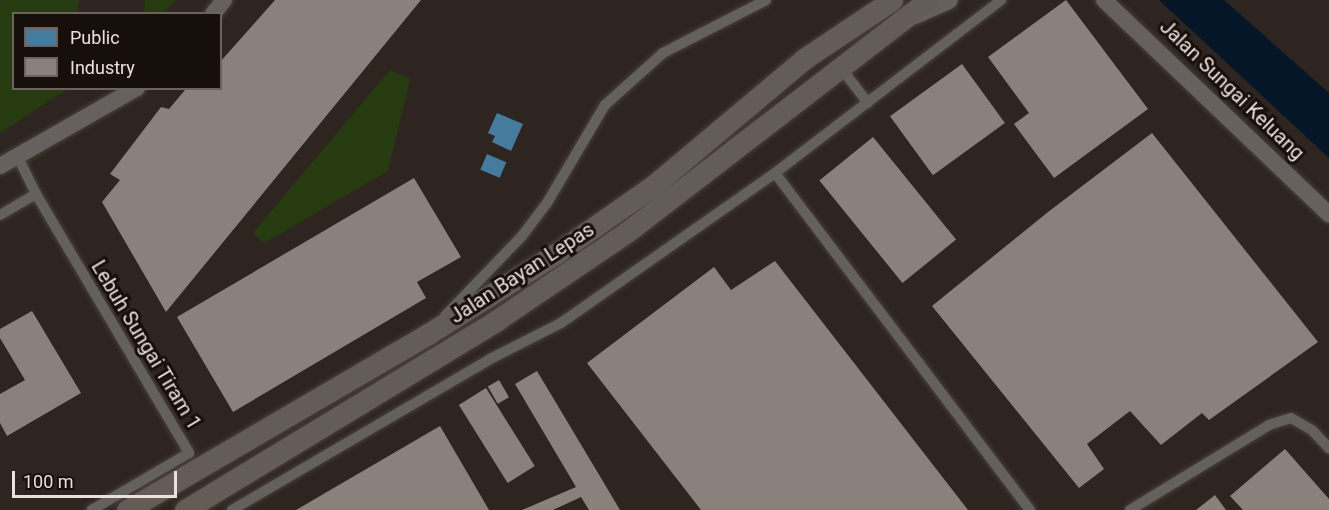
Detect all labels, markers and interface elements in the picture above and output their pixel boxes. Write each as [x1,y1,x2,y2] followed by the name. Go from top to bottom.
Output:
[12,12,222,90] legend
[1155,15,1309,165] street label: Jalan Sungai Keluang
[70,27,120,48] text: Public
[70,57,135,78] text: Industry
[445,217,599,329] street label: Jalan Bayan Lepas
[86,256,206,434] street label: Lebuh Sungai Tiram 1
[15,459,180,497] scale bar
[23,471,74,492] text: 100 m

